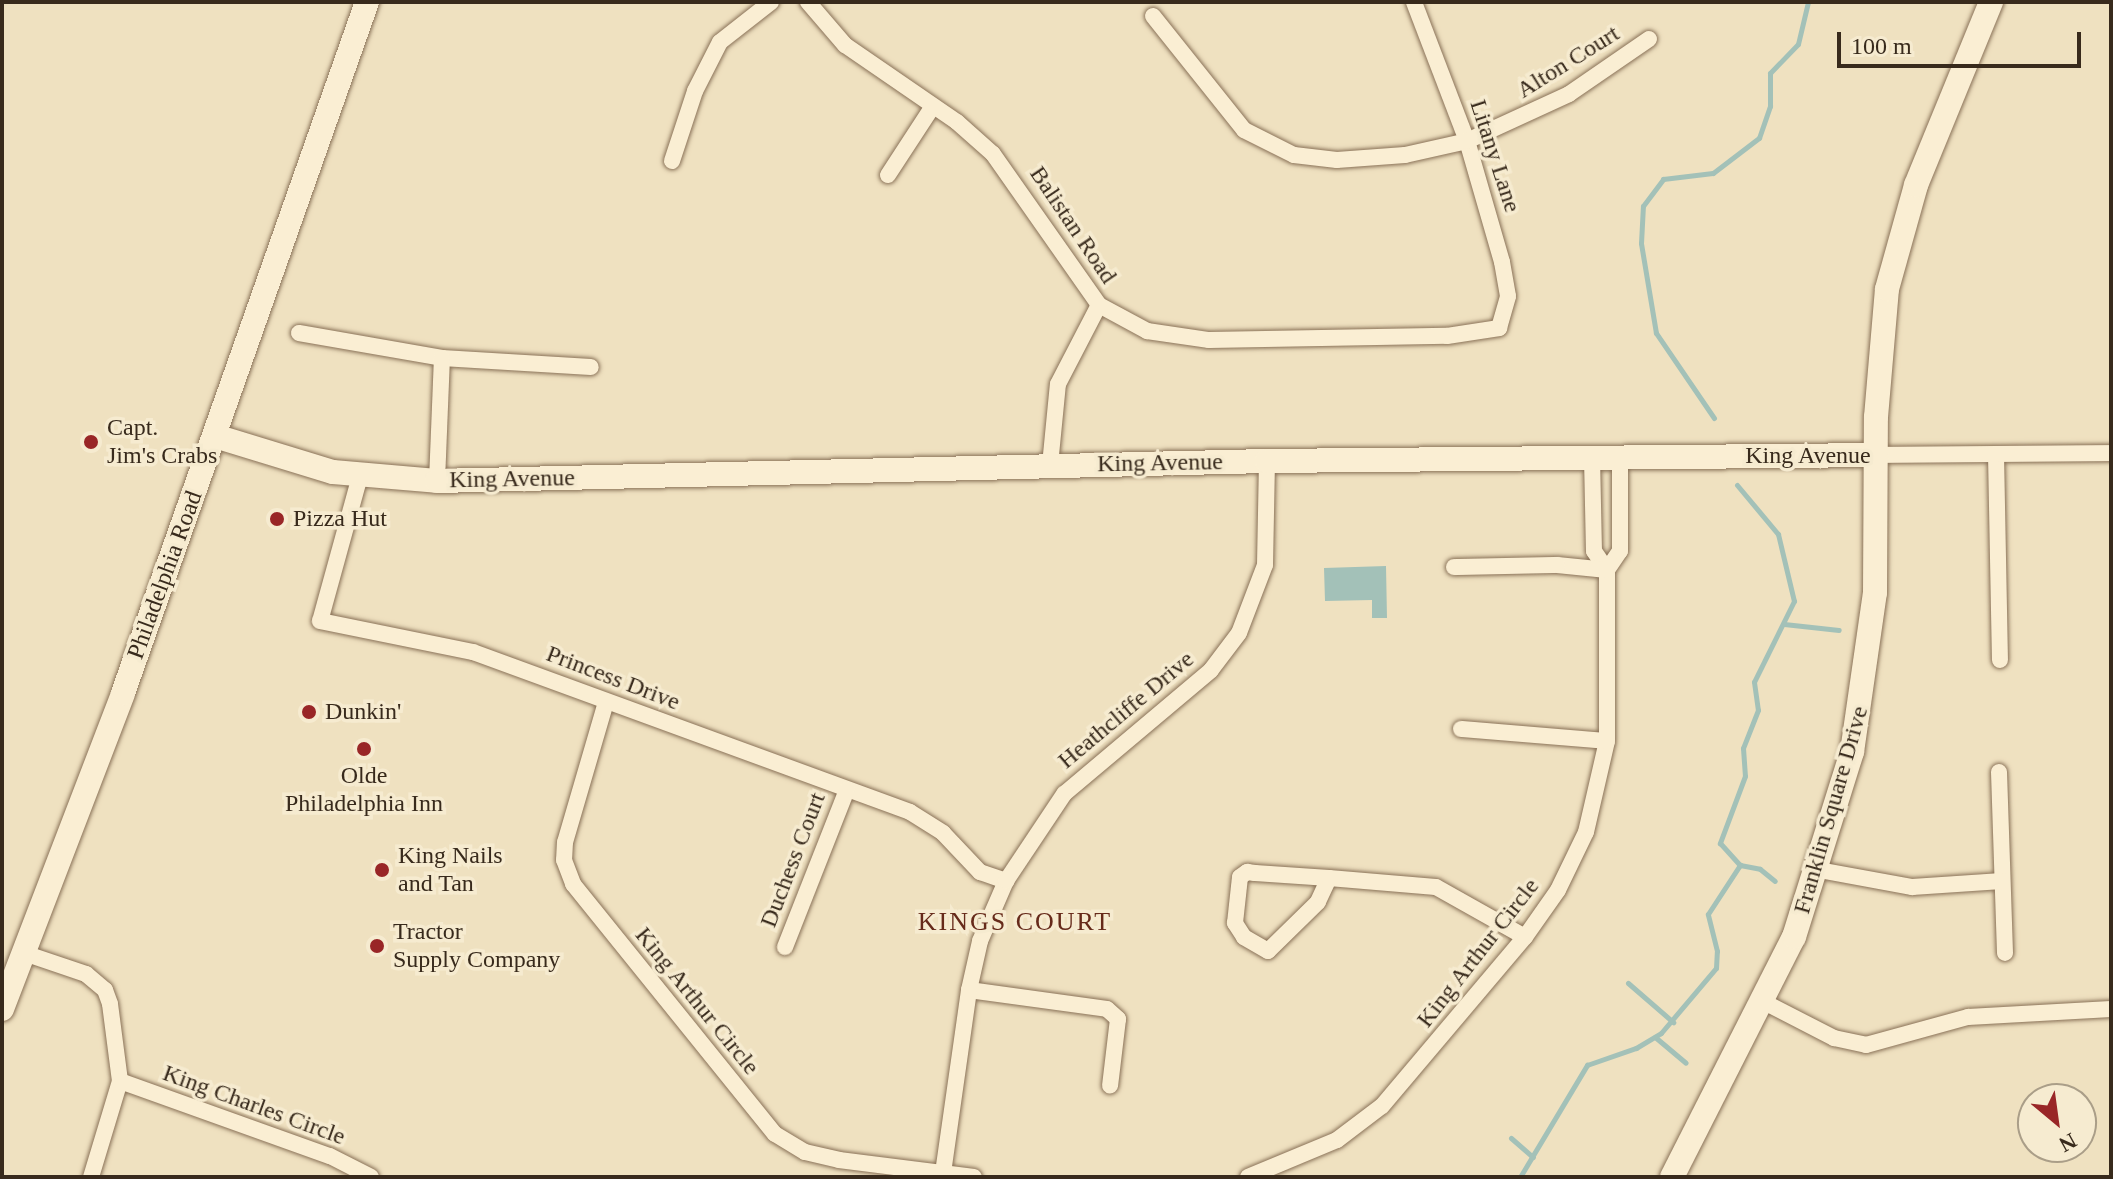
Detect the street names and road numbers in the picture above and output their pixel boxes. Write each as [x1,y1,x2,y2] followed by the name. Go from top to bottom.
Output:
[1511,19,1625,105] street label: Alton Court
[1463,96,1527,216] street label: Litany Lane
[1023,161,1123,289] street label: Balistan Road
[1745,442,1871,470] street label: King Avenue
[1096,447,1224,479] street label: King Avenue
[448,463,576,495] street label: King Avenue
[121,487,209,663] street label: Philadelphia Road
[542,639,684,717] street label: Princess Drive
[1052,645,1200,775] street label: Heathcliffe Drive
[1788,703,1874,917] street label: Franklin Square Drive
[754,789,832,931] street label: Duchess Court
[1410,872,1546,1034] street label: King Arthur Circle
[628,921,766,1081] street label: King Arthur Circle
[159,1059,349,1151] street label: King Charles Circle

